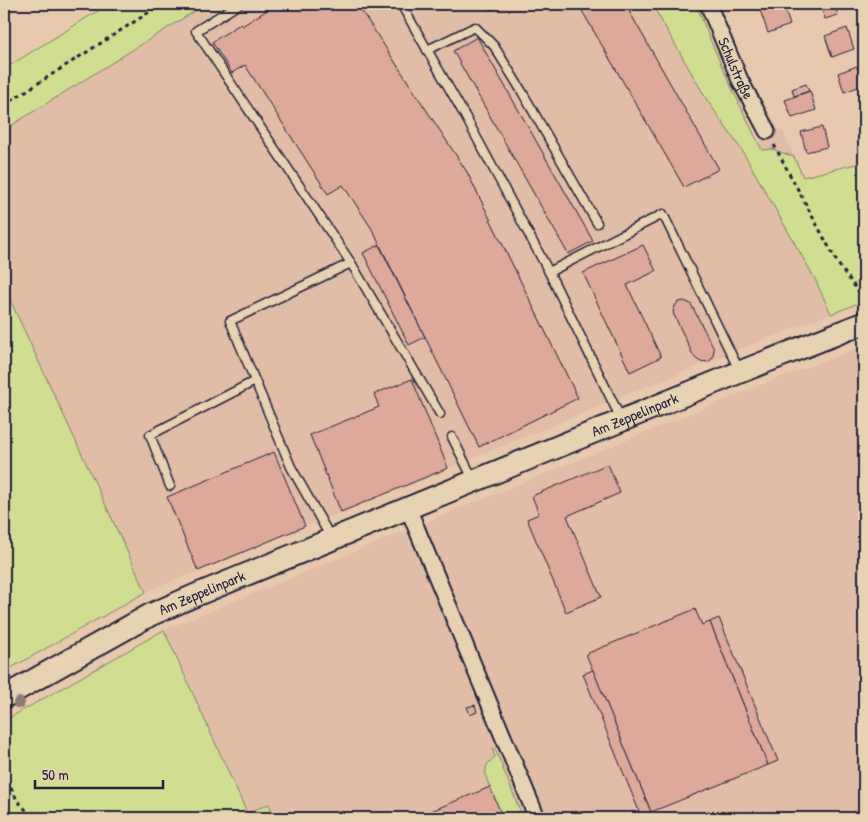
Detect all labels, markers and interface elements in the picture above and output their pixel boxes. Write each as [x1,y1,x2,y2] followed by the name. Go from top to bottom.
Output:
[713,34,759,103] street label: Schulstraße
[588,387,681,442] street label: Am Zeppelinpark
[155,565,248,620] street label: Am Zeppelinpark
[35,757,162,789] scale bar
[42,764,69,785] text: 50 m

